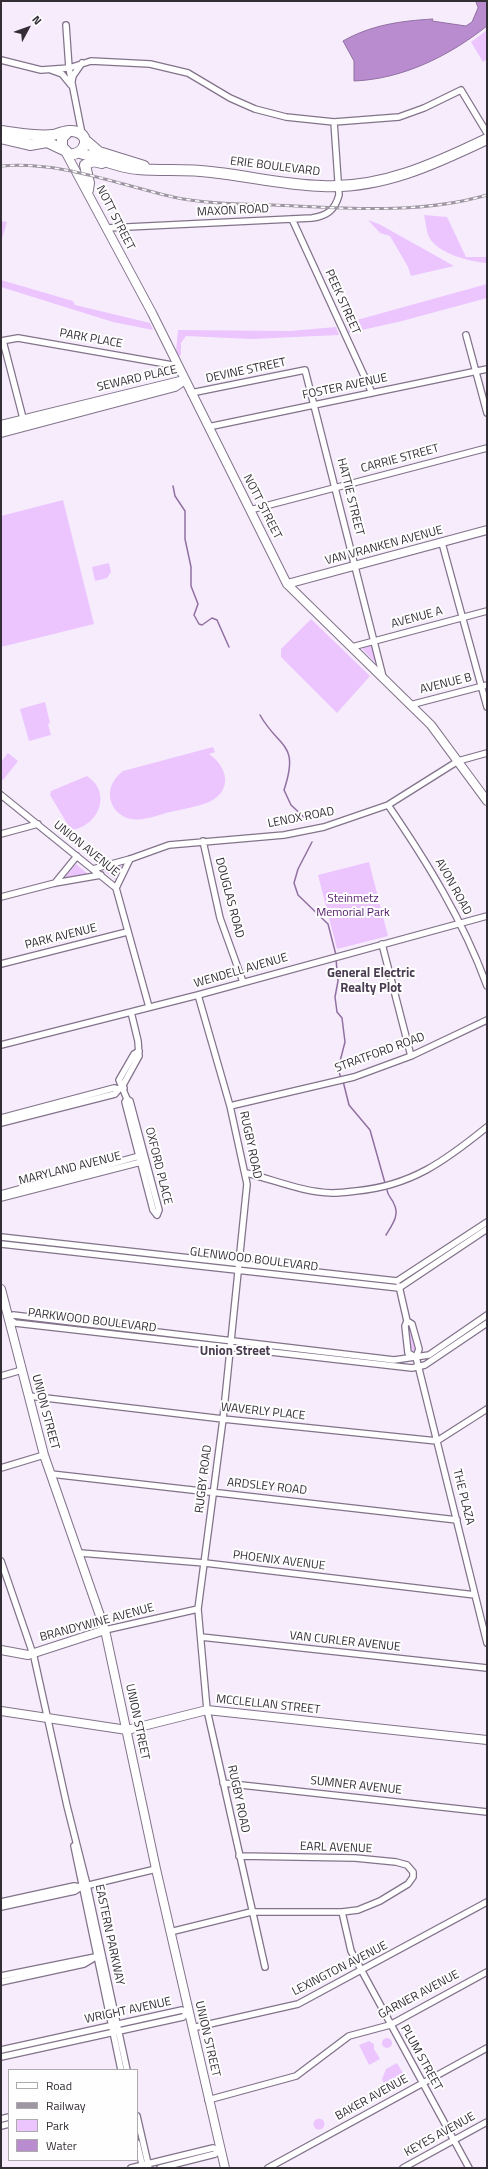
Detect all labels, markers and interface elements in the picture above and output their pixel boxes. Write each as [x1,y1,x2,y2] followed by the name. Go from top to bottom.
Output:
[8,8,48,48] north arrow
[29,12,46,28] text: N
[229,154,321,180] street label: ERIE BOULEVARD
[93,183,137,253] street label: NOTT STREET
[196,202,270,220] street label: MAXON ROAD
[321,267,363,337] street label: PEEK STREET
[58,326,124,352] street label: PARK PLACE
[205,355,287,387] street label: DEVINE STREET
[96,363,178,395] street label: SEWARD PLACE
[301,371,389,403] street label: FOSTER AVENUE
[359,442,441,476] street label: CARRIE STREET
[333,457,367,537] street label: HATTIE STREET
[240,472,284,542] street label: NOTT STREET
[324,523,444,569] street label: VAN VRANKEN AVENUE
[390,604,444,632] street label: AVENUE A
[419,671,473,697] street label: AVENUE B
[266,804,336,832] street label: LENOX ROAD
[50,818,122,880] street label: UNION AVENUE
[211,856,247,940] street label: DOUGLAS ROAD
[432,856,474,918] street label: AVON ROAD
[316,892,390,920] park label: Steinmetz Memorial Park
[24,921,98,953] street label: PARK AVENUE
[192,951,290,991] street label: WENDELL AVENUE
[327,966,415,997] district label: General Electric Realty Plot
[333,1030,427,1076] street label: STRATFORD ROAD
[236,1110,264,1180] street label: RUGBY ROAD
[141,1126,175,1206] street label: OXFORD PLACE
[17,1149,123,1189] street label: MARYLAND AVENUE
[189,1245,319,1275] street label: GLENWOOD BOULEVARD
[27,1306,157,1336] street label: PARKWOOD BOULEVARD
[200,1344,270,1360] district label: Union Street
[28,1373,62,1451] street label: UNION STREET
[220,1400,306,1424] street label: WAVERLY PLACE
[193,1444,215,1514] street label: RUGBY ROAD
[449,1467,477,1527] street label: THE PLAZA
[226,1476,308,1498] street label: ARDSLEY ROAD
[232,1548,326,1574] street label: PHOENIX AVENUE
[38,1601,156,1645] street label: BRANDYWINE AVENUE
[289,1629,401,1655] street label: VAN CURLER AVENUE
[122,1683,152,1761] street label: UNION STREET
[215,1692,321,1718] street label: MCCLELLAN STREET
[224,1764,252,1834] street label: RUGBY ROAD
[309,1774,403,1798] street label: SUMNER AVENUE
[300,1840,372,1856] street label: EARL AVENUE
[91,1883,127,1987] street label: EASTERN PARKWAY
[290,1939,390,1999] street label: LEXINGTON AVENUE
[376,1968,462,2022] street label: GARNER AVENUE
[83,1995,173,2027] street label: WRIGHT AVENUE
[191,2000,223,2078] street label: UNION STREET
[397,2023,445,2093] street label: PLUM STREET
[8,2069,138,2161] legend
[333,2072,411,2124] street label: BAKER AVENUE
[46,2076,72,2095] text: Road
[46,2096,86,2115] text: Railway
[402,2110,478,2160] street label: KEYES AVENUE
[46,2116,69,2135] text: Park
[46,2136,77,2155] text: Water

